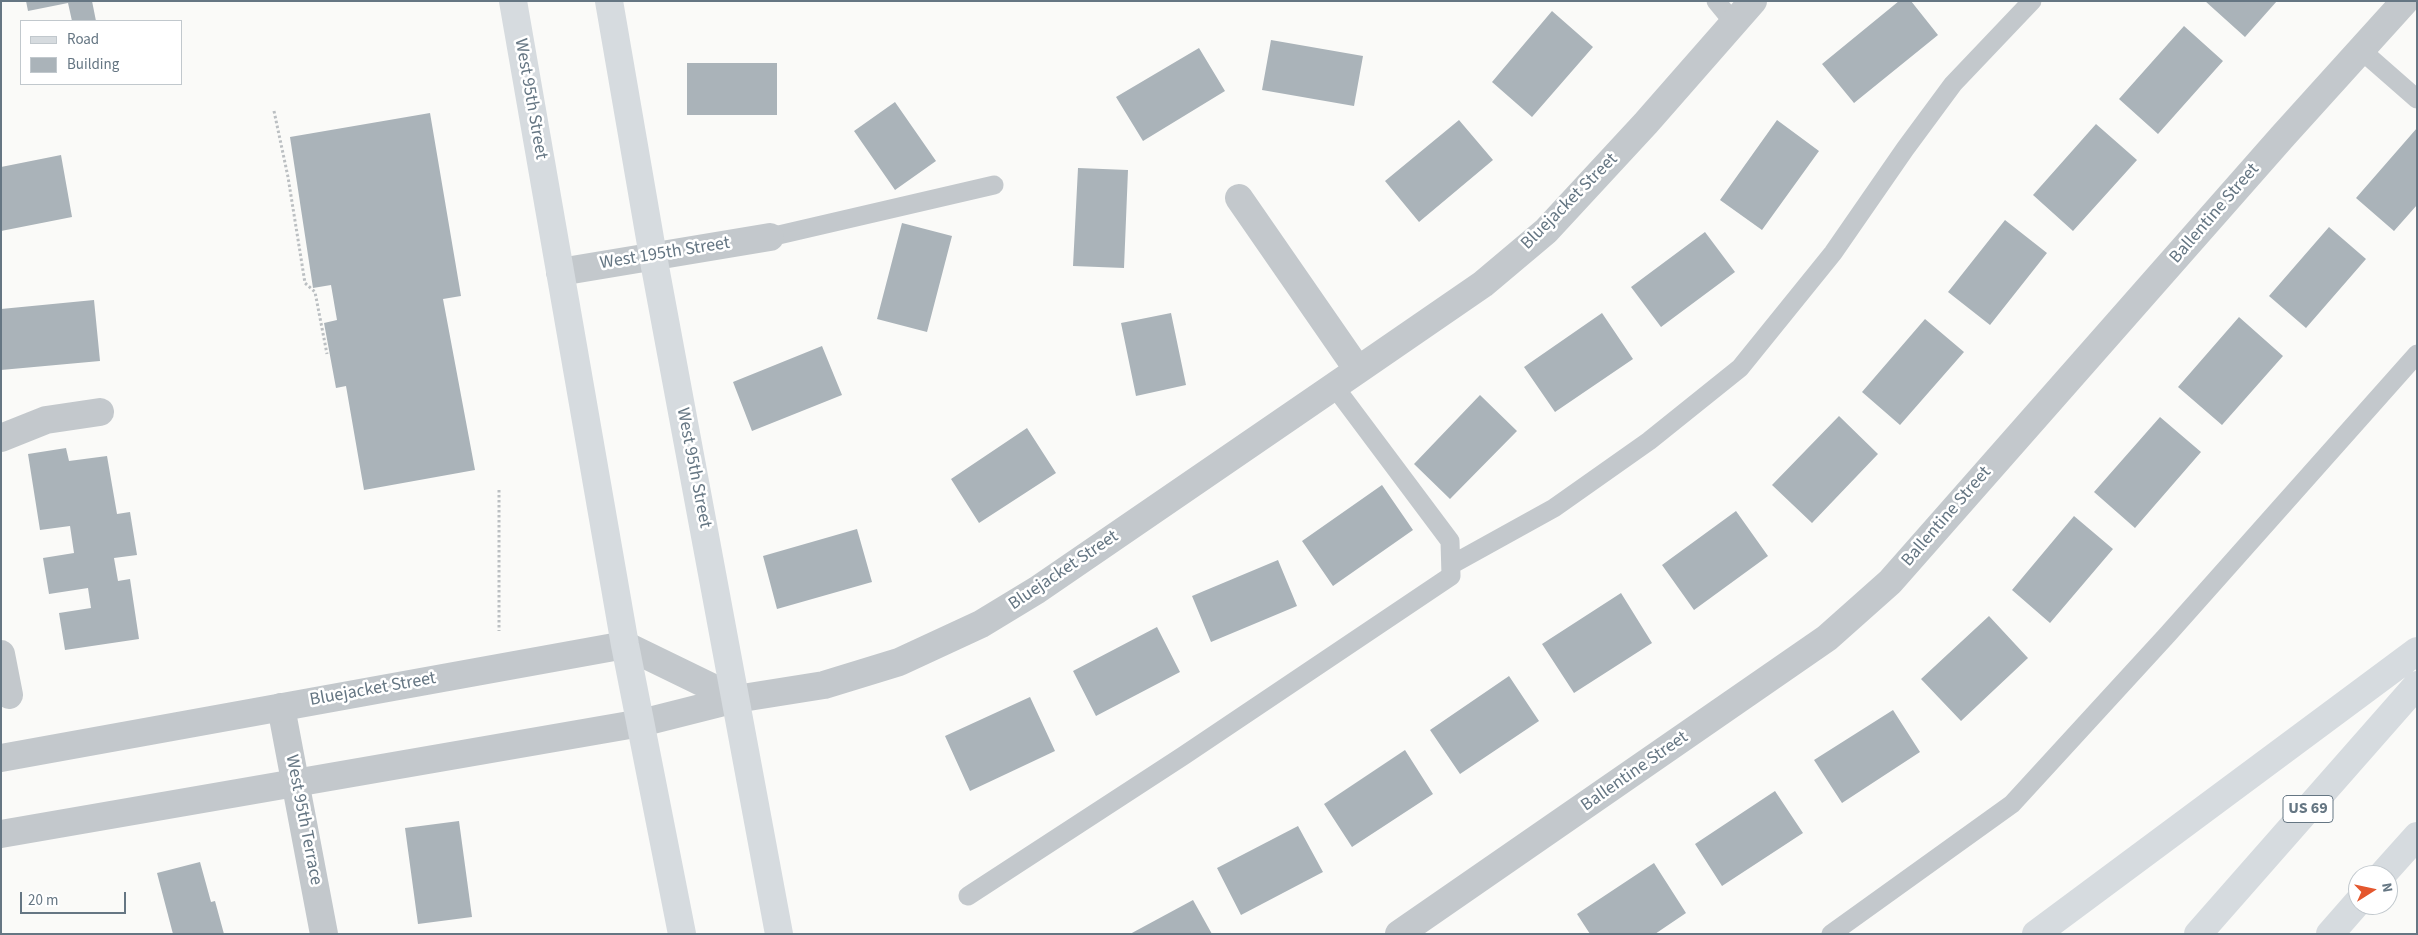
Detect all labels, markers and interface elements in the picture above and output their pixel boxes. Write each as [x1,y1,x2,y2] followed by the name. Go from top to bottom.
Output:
[20,20,182,85] legend
[67,29,99,50] text: Road
[509,37,551,161] street label: West 95th Street
[67,54,119,75] text: Building
[1517,149,1623,255] street label: Bluejacket Street
[2166,160,2264,268] street label: Ballentine Street
[598,233,732,275] street label: West 195th Street
[671,406,715,530] street label: West 95th Street
[1898,463,1996,571] street label: Ballentine Street
[1005,526,1123,616] street label: Bluejacket Street
[308,668,438,712] street label: Bluejacket Street
[1577,727,1693,817] street label: Ballentine Street
[280,753,326,887] street label: West 95th Terrace
[2283,796,2333,822] road number: US 69
[2348,865,2398,915] north arrow
[2376,881,2397,894] text: N
[22,882,129,914] scale bar
[28,890,58,911] text: 20 m

